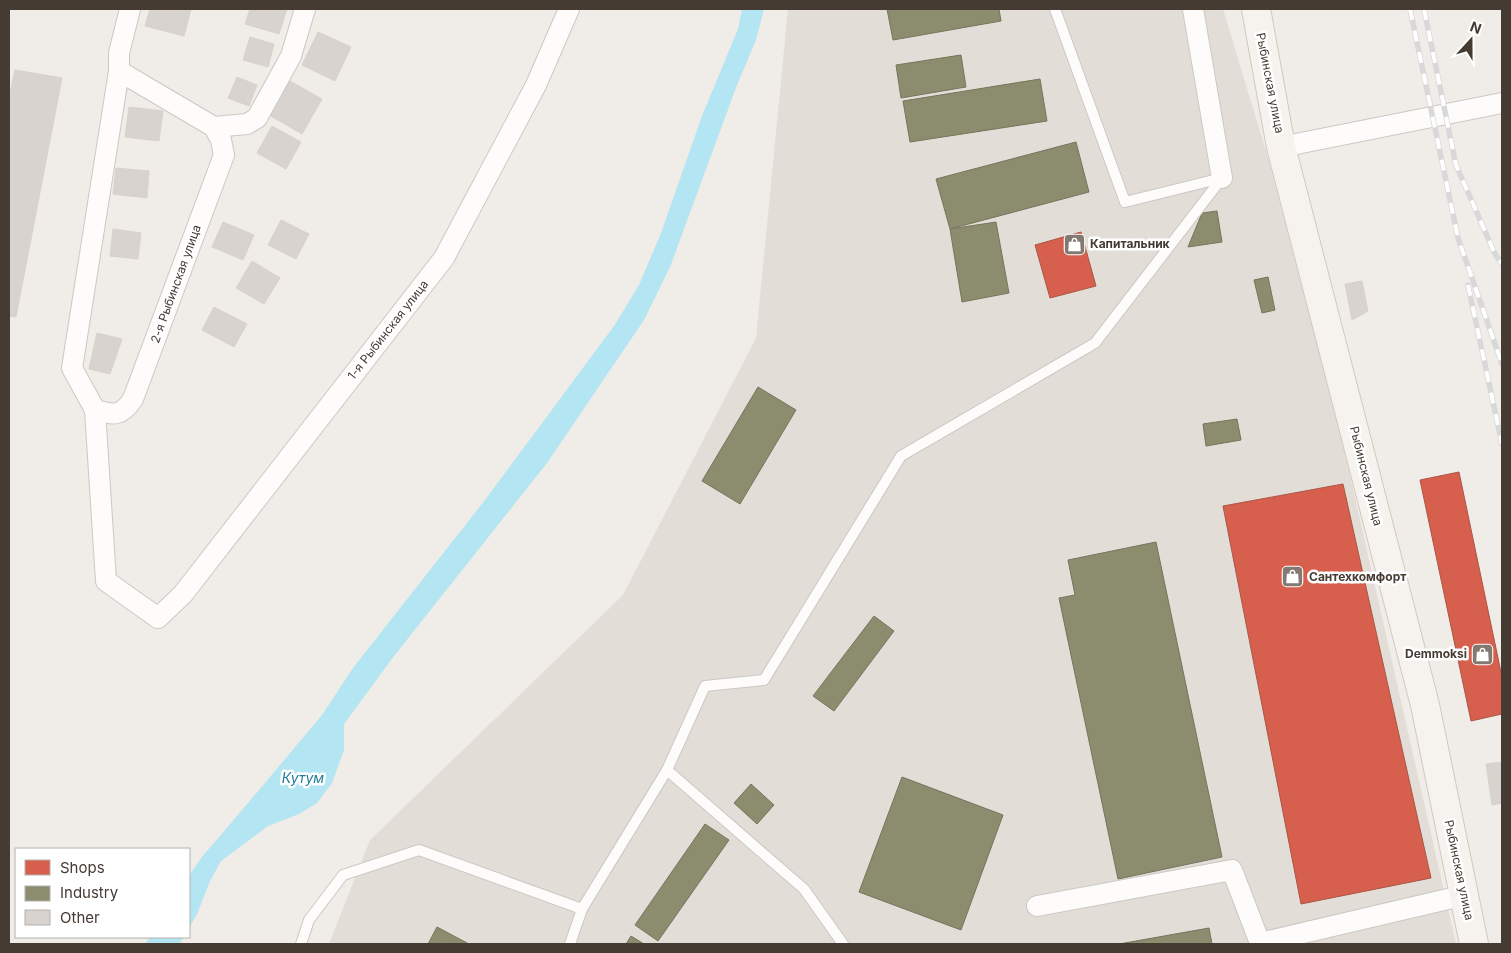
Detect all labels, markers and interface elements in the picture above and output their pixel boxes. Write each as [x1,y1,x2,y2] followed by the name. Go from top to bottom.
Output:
[1446,15,1496,65] north arrow
[1468,18,1484,37] text: N
[1253,31,1288,134] street label: Рыбинская улица
[147,223,204,345] street label: 2-я Рыбинская улица
[1062,232,1086,256] shop icon: Капитальник
[1090,236,1170,251] place label: Капитальник
[344,277,431,383] street label: 1-я Рыбинская улица
[1347,425,1386,527] street label: Рыбинская улица
[1281,565,1305,589] shop icon: Сантехкомфорт
[1309,569,1406,584] place label: Сантехкомфорт
[1471,642,1495,666] shop icon: Demmoksi
[1405,646,1467,661] place label: Demmoksi
[282,769,324,786] water label: Кутум
[1442,818,1477,921] street label: Рыбинская улица
[15,848,190,938] legend
[60,858,105,877] text: Shops
[60,883,119,902] text: Industry
[60,908,100,927] text: Other

